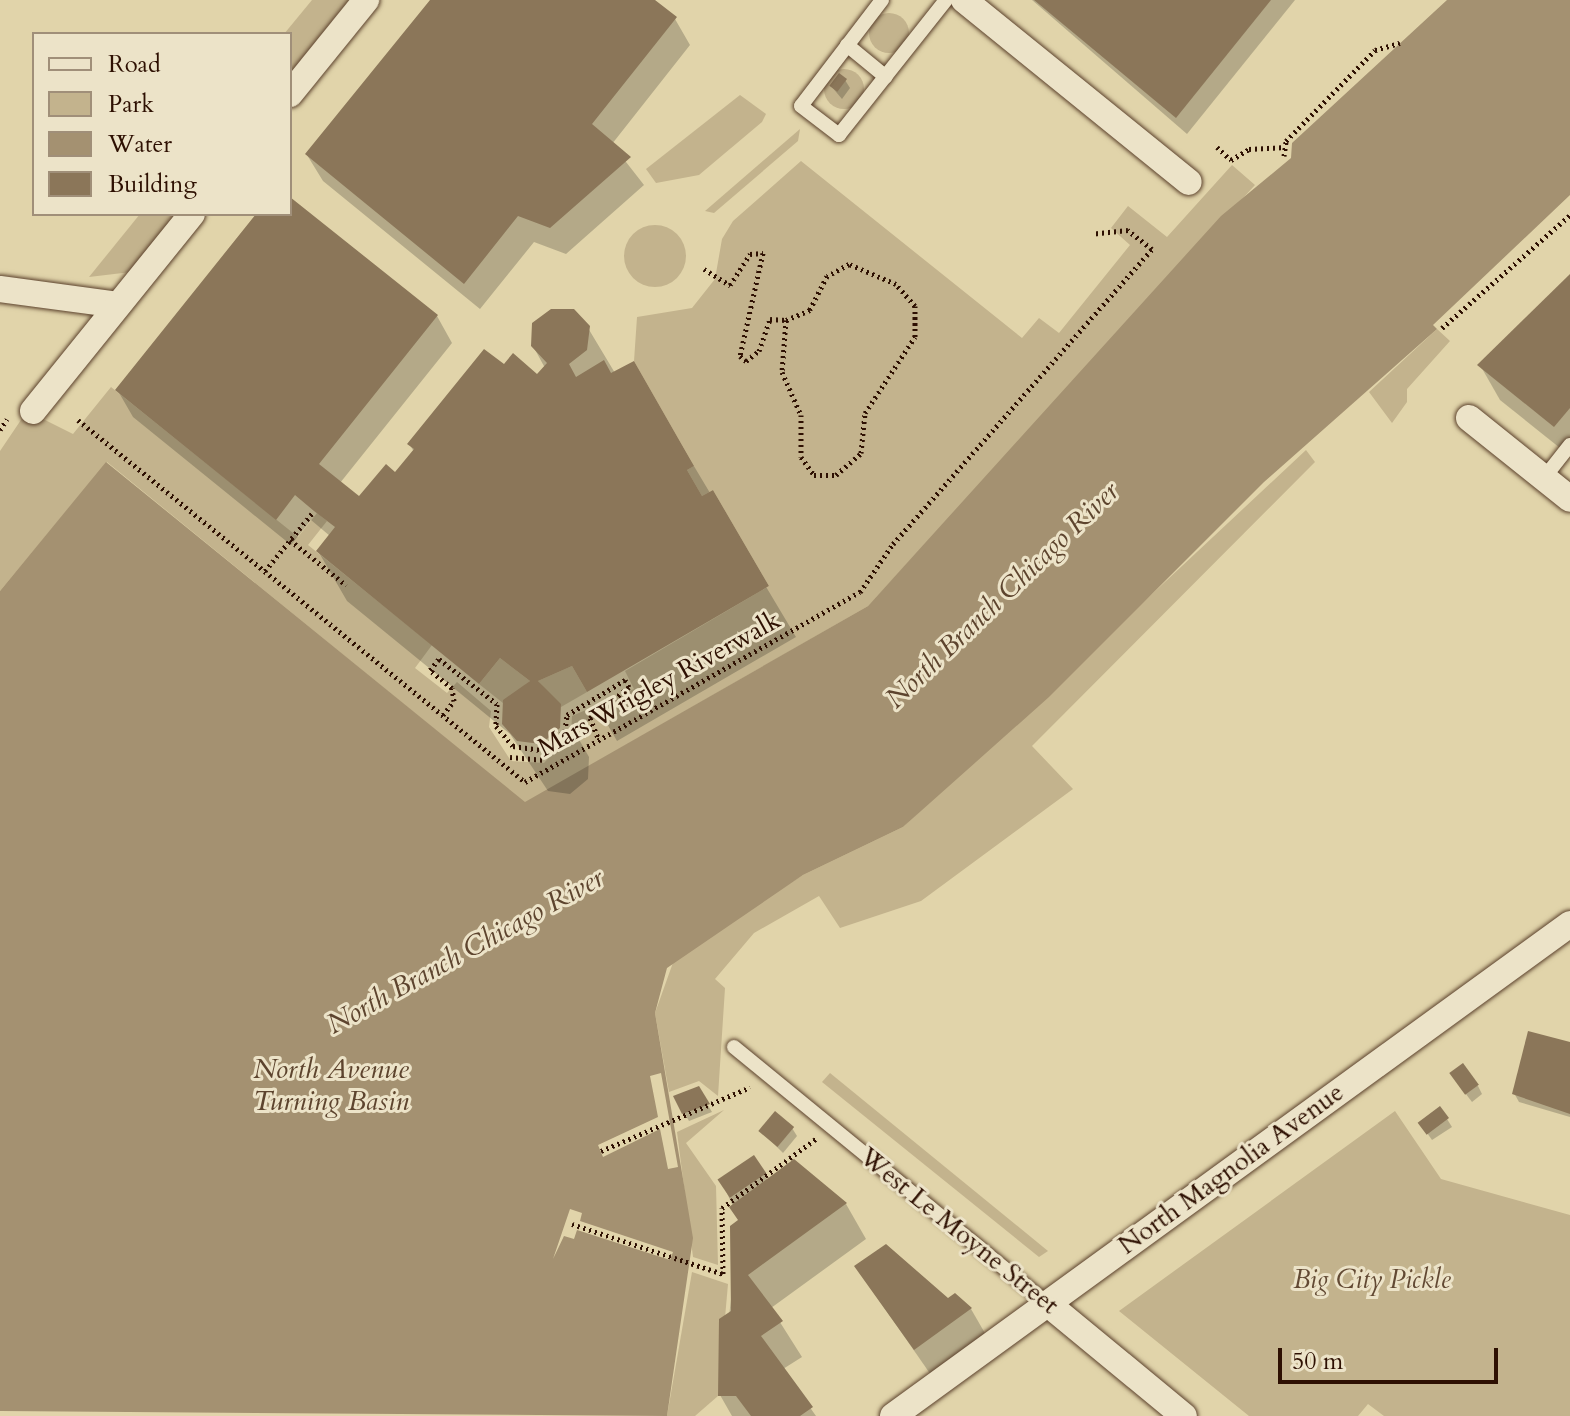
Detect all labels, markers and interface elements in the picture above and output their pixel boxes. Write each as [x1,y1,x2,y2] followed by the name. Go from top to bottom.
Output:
[32,32,292,216] legend
[108,48,161,81] text: Road
[108,88,154,121] text: Park
[108,128,172,161] text: Water
[108,168,197,201] text: Building
[878,475,1126,715] water label: North Branch Chicago River
[532,604,786,764] street label: Mars Wrigley Riverwalk
[321,861,609,1041] water label: North Branch Chicago River
[253,1052,409,1118] water label: North Avenue Turning Basin
[1112,1077,1350,1261] street label: North Magnolia Avenue
[853,1141,1065,1321] street label: West Le Moyne Street
[1293,1264,1451,1296] park label: Big City Pickle
[1282,1332,1502,1382] scale bar
[1292,1345,1343,1378] text: 50 m

